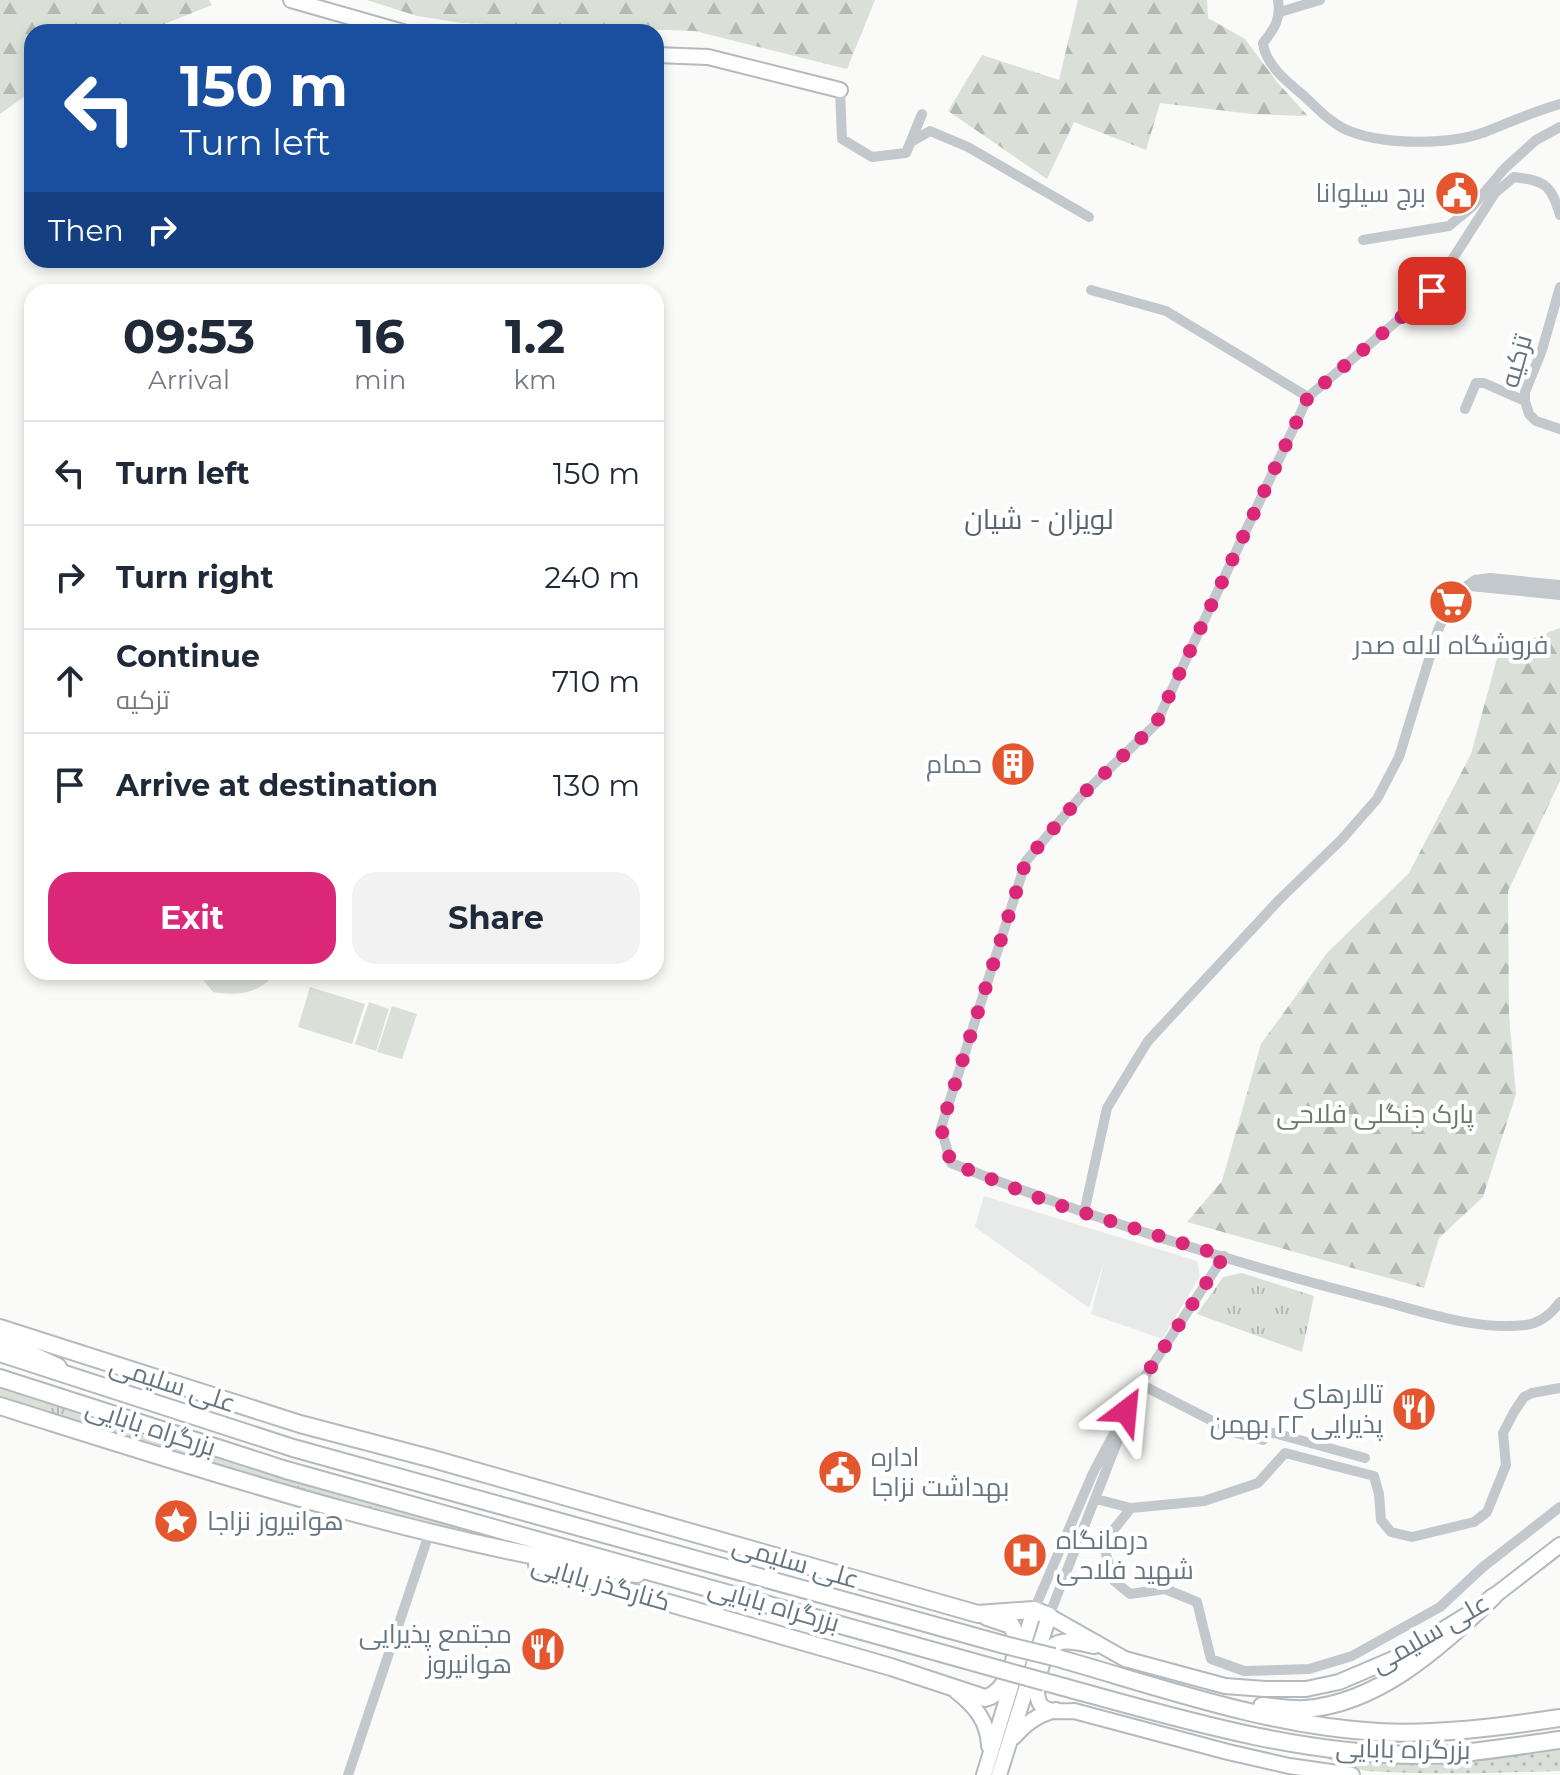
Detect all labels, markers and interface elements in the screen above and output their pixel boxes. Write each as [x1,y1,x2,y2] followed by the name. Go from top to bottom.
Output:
[180,52,348,120] text: 150 m
[48,56,152,160] icon: left
[180,120,331,164] text: Turn left
[1433,169,1481,217] public building icon: برج سیلوانا
[1316,177,1426,210] place label: برج سیلوانا
[140,208,184,252] icon: right
[48,212,124,249] text: Then
[1398,257,1466,325] pin
[1410,269,1454,313] icon: arrive
[123,307,255,365] text: 09:53
[355,307,405,365] text: 16
[505,307,565,365] text: 1.2
[1493,331,1539,391] street label: تزکیه
[148,364,230,396] text: Arrival
[354,364,406,396] text: min
[514,364,557,396] text: km
[48,451,92,495] icon: left
[116,455,249,492] text: Turn left
[553,455,640,492] text: 150 m
[964,502,1114,536] district label: لویزان - شیان
[48,555,92,599] icon: right
[116,559,273,596] text: Turn right
[544,559,640,596] text: 240 m
[1427,578,1475,626] supermarket icon: فروشگاه لاله صدر
[1351,629,1549,661] place label: فروشگاه لاله صدر
[116,638,260,675] text: Continue
[48,659,92,703] icon: ahead
[552,663,640,700] text: 710 m
[116,684,170,716] text: تزکیه
[989,740,1037,788] building icon: حمام
[926,748,982,782] place label: حمام
[48,763,92,807] icon: arrive
[116,767,438,804] text: Arrive at destination
[553,767,640,804] text: 130 m
[48,872,336,964] button: Exit
[352,872,640,964] button: Share
[1276,1098,1474,1131] park label: پارک جنگلی فلاحی
[106,1349,240,1419] street label: علی سلیمی
[1084,1369,1168,1453] position arrow
[1210,1378,1383,1441] place label: تالارهای پذیرایی ۲۲ بهمن
[1390,1385,1438,1433] restaurant icon: تالارهای پذیرایی ۲۲ بهمن
[82,1391,220,1463] street label: بزرگراه بابایی
[871,1441,1009,1503] place label: اداره بهداشت نزاجا
[816,1448,864,1496] public building icon: اداره بهداشت نزاجا
[152,1497,200,1545] place icon: هوانیروز نزاجا
[207,1505,344,1537] place label: هوانیروز نزاجا
[1056,1524,1194,1586] place label: درمانگاه شهید فلاحی
[729,1529,863,1595] street label: علی سلیمی
[1001,1531,1049,1579] hospital icon: درمانگاه شهید فلاحی
[528,1548,674,1618] street label: کنارگذر بابایی
[705,1571,843,1639] street label: بزرگراه بابایی
[1365,1586,1495,1680] street label: علی سلیمی
[359,1618,512,1680] place label: مجتمع پذیرایی هوانیروز
[519,1625,567,1673] restaurant icon: مجتمع پذیرایی هوانیروز
[1335,1732,1471,1766] street label: بزرگراه بابایی

